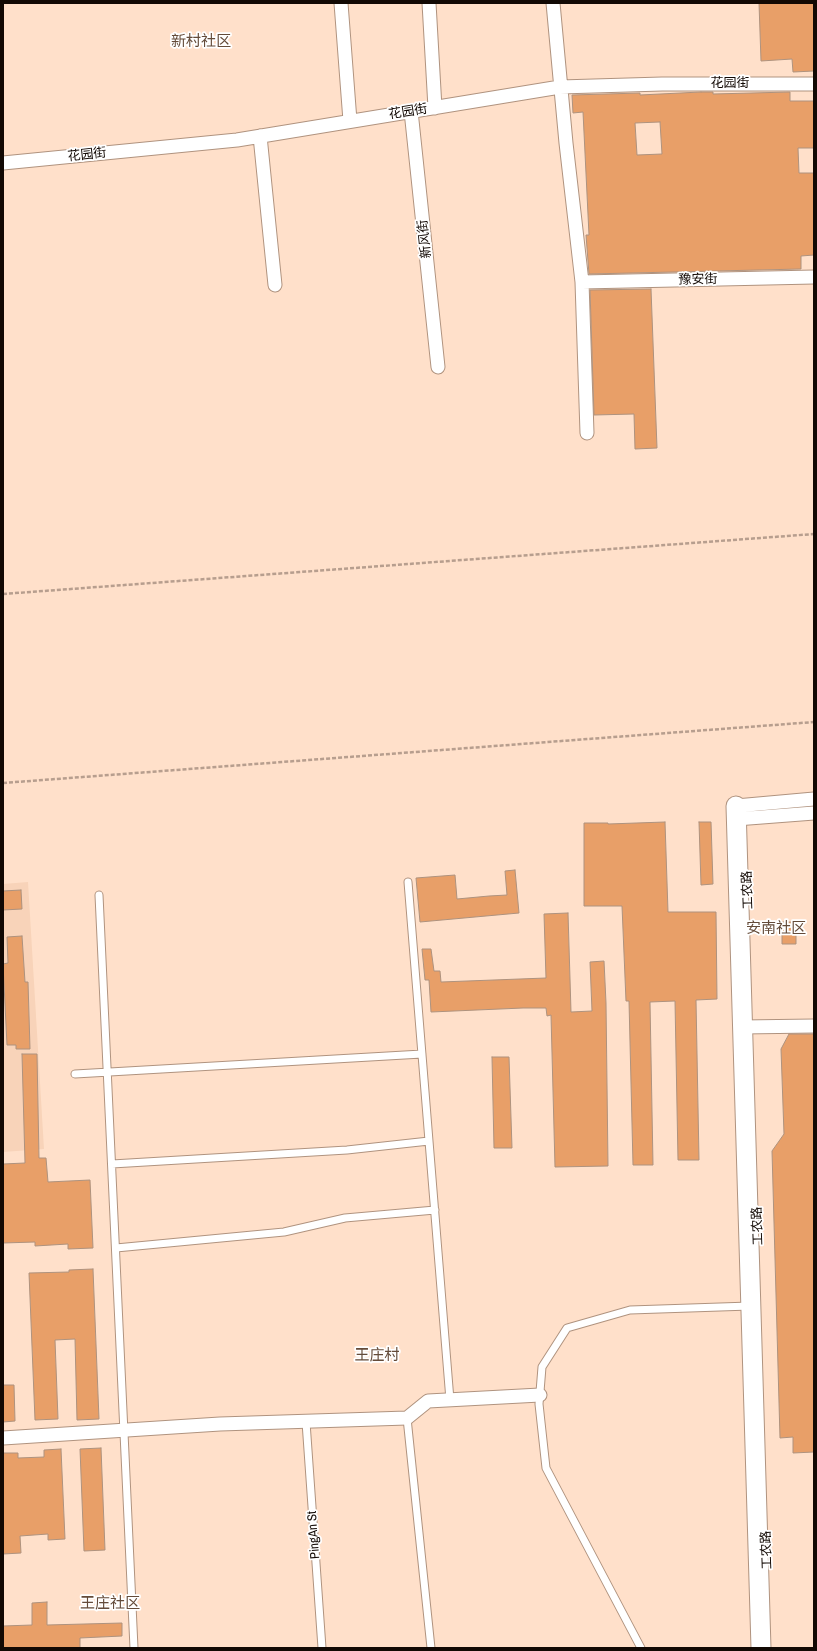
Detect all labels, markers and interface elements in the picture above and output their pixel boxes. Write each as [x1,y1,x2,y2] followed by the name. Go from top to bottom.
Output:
[171,33,231,51] district label: 新村社区
[711,76,749,92] street label: 花园街
[388,101,428,123] street label: 花园街
[67,145,107,165] street label: 花园街
[415,219,435,259] street label: 新风街
[678,272,718,288] street label: 豫安街
[740,870,756,910] street label: 工农路
[746,920,806,938] district label: 安南社区
[750,1206,766,1246] street label: 工农路
[355,1347,399,1365] district label: 王庄村
[305,1511,323,1559] street label: PingAn St
[759,1530,775,1570] street label: 工农路
[80,1595,140,1613] district label: 王庄社区

